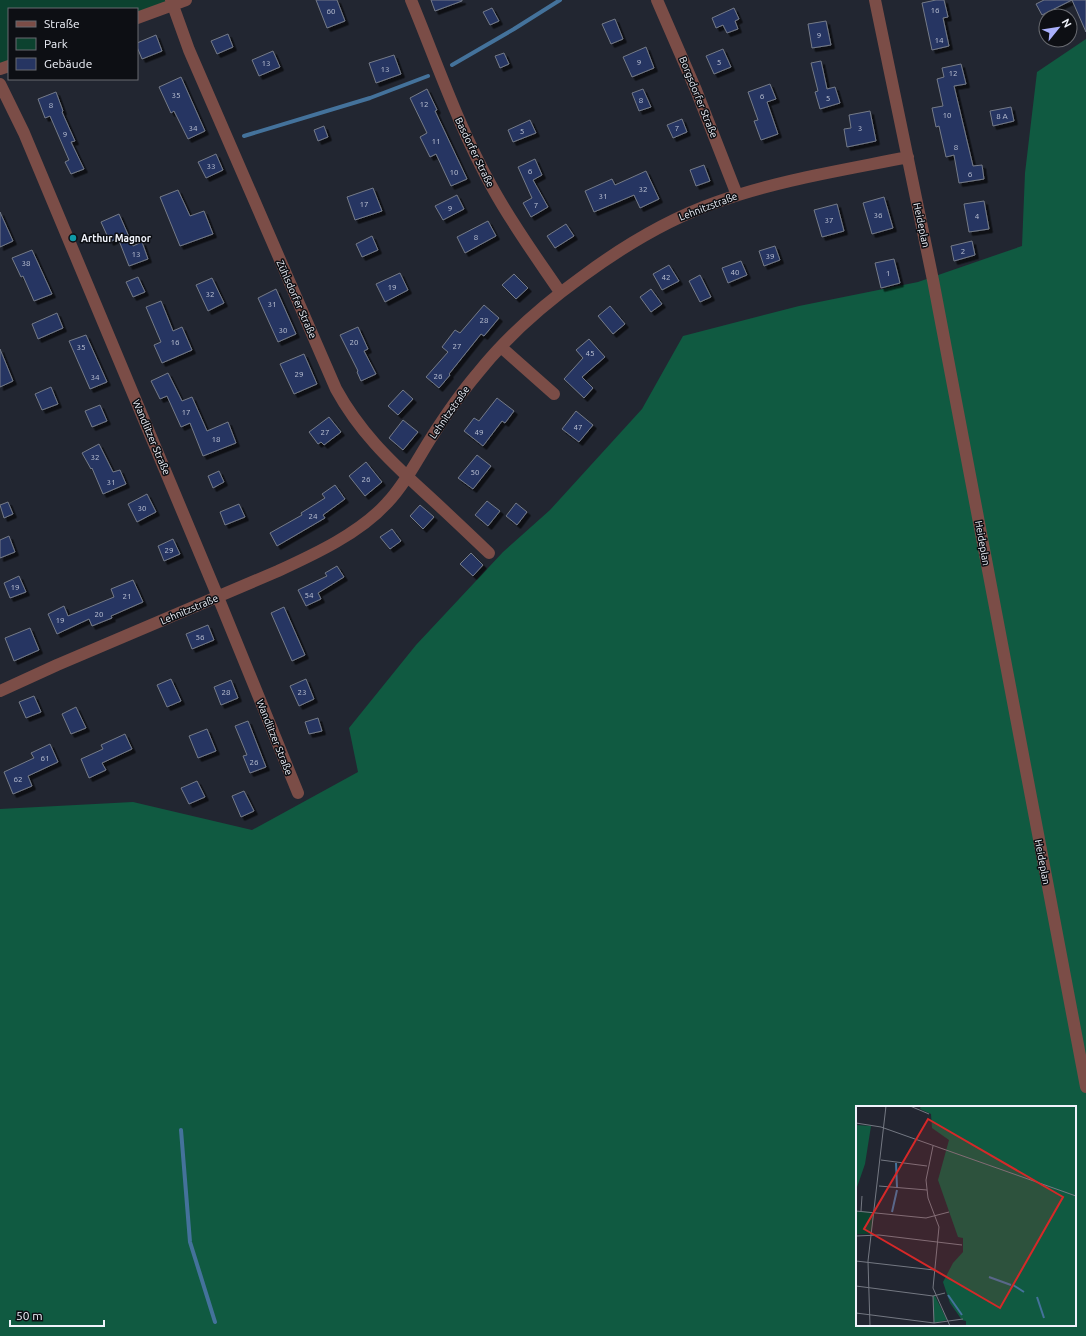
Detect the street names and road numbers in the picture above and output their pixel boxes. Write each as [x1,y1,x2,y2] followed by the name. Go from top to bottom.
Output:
[677,55,720,139] street label: Borgsdorfer Straße
[453,115,496,189] street label: Basdorfer Straße
[677,190,739,223] street label: Lehnitzstraße
[911,202,932,249] street label: Heideplan
[274,258,319,340] street label: Zühlsdorfer Straße
[427,384,472,441] street label: Lehnitzstraße
[131,398,172,476] street label: Wandlitzer Straße
[973,520,992,567] street label: Heideplan
[159,592,220,627] street label: Lehnitzstraße
[254,698,295,777] street label: Wandlitzer Straße
[1033,839,1052,886] street label: Heideplan

